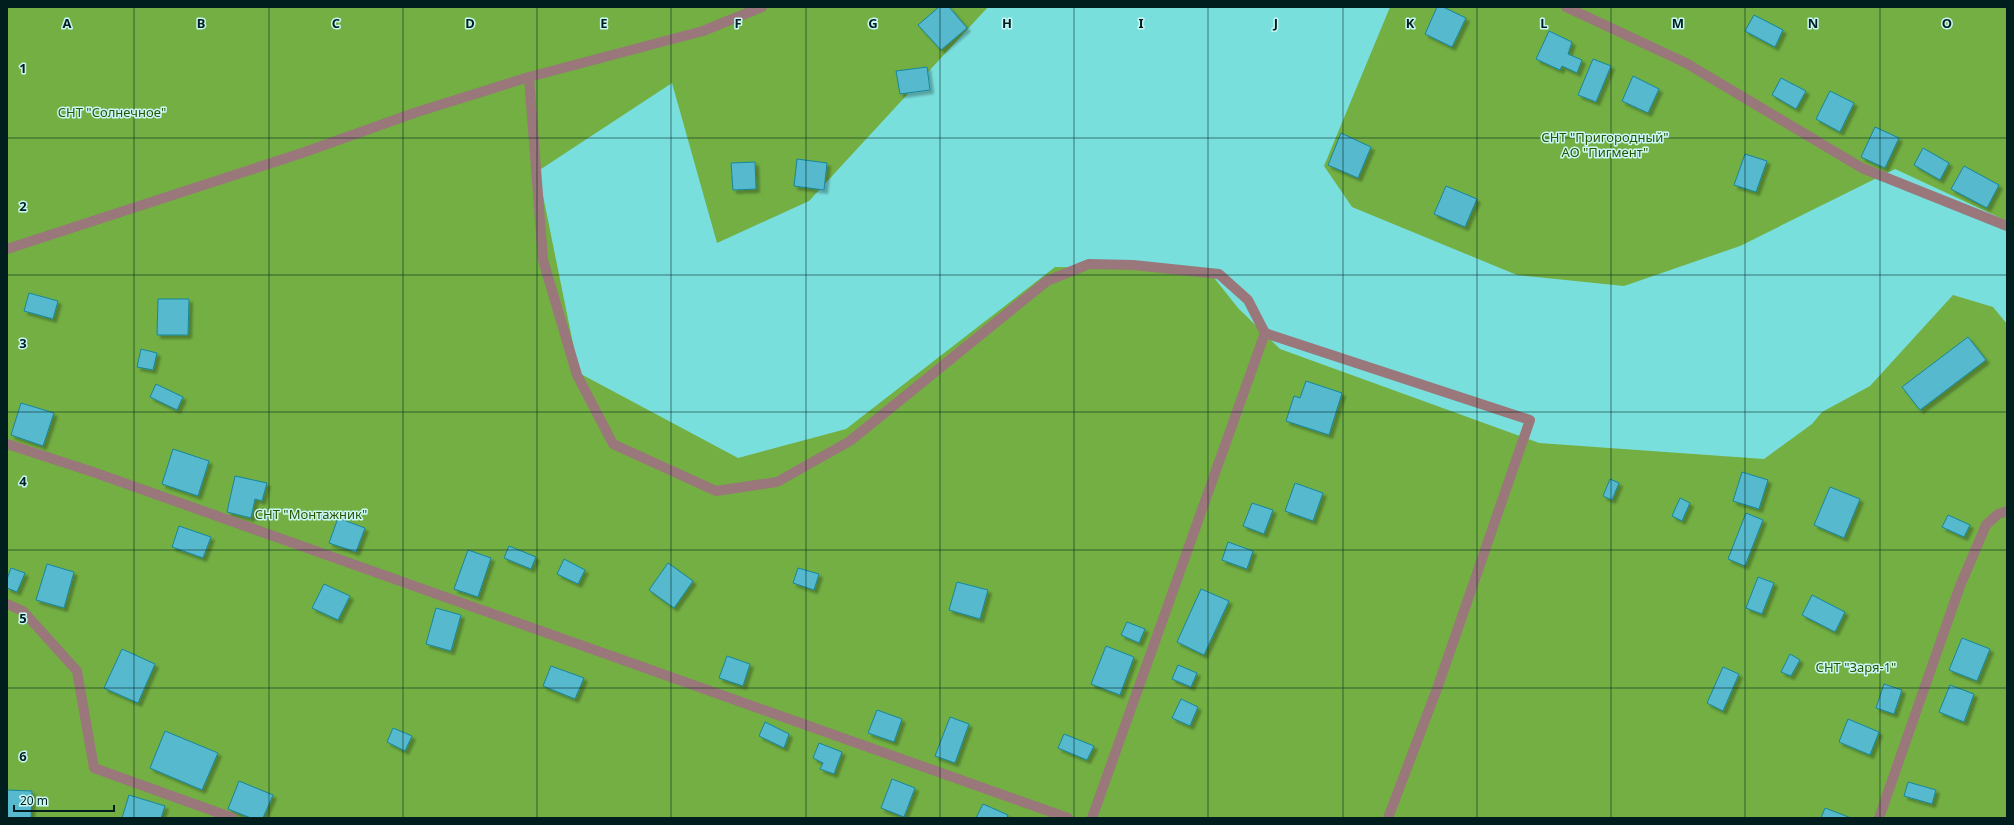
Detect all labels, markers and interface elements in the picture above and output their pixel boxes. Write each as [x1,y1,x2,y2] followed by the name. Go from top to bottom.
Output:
[63,14,72,32] text: A
[197,14,205,32] text: B
[332,14,340,32] text: C
[465,14,475,32] text: D
[600,14,608,32] text: E
[734,14,742,32] text: F
[868,14,878,32] text: G
[1002,14,1012,32] text: H
[1138,14,1144,32] text: I
[1273,14,1278,32] text: J
[1406,14,1415,32] text: K
[1540,14,1548,32] text: L
[1672,14,1684,32] text: M
[1808,14,1818,32] text: N
[1942,14,1952,32] text: O
[19,59,27,77] text: 1
[58,103,166,121] park label: СНТ "Солнечное"
[1541,128,1669,161] park label: СНТ "Пригородный" АО "Пигмент"
[19,197,27,215] text: 2
[19,334,27,352] text: 3
[19,472,27,490] text: 4
[255,505,367,523] park label: СНТ "Монтажник"
[19,609,27,627] text: 5
[1816,658,1896,676] park label: СНТ "Заря-1"
[19,747,27,765] text: 6
[14,787,114,813] scale bar
[20,792,48,809] text: 20 m

